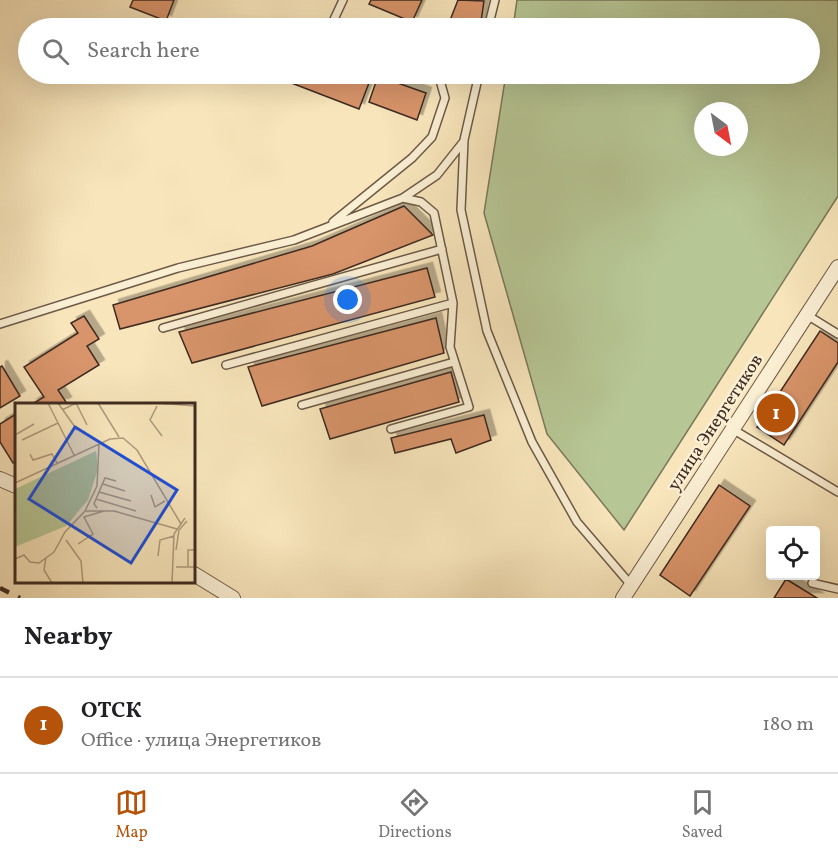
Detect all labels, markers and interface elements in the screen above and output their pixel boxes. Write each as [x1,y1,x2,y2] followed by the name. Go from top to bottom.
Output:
[18,18,820,84] search box
[39,35,72,68] icon: search
[87,36,200,67] text: Search here
[694,102,748,156] north arrow
[333,285,362,314] your location
[662,350,770,496] street label: улица Энергетиков
[756,390,796,436] pin: 1
[15,403,195,583] inset map
[766,526,820,580] map controls
[766,526,820,580] button: locate
[24,619,113,655] text: Nearby
[81,696,141,727] text: ОТСК
[39,711,48,739] text: 1
[762,711,814,739] text: 180 m
[81,727,321,755] text: Office · улица Энергетиков
[115,786,148,844] tab: Map
[378,786,452,844] tab: Directions
[682,786,723,844] tab: Saved

